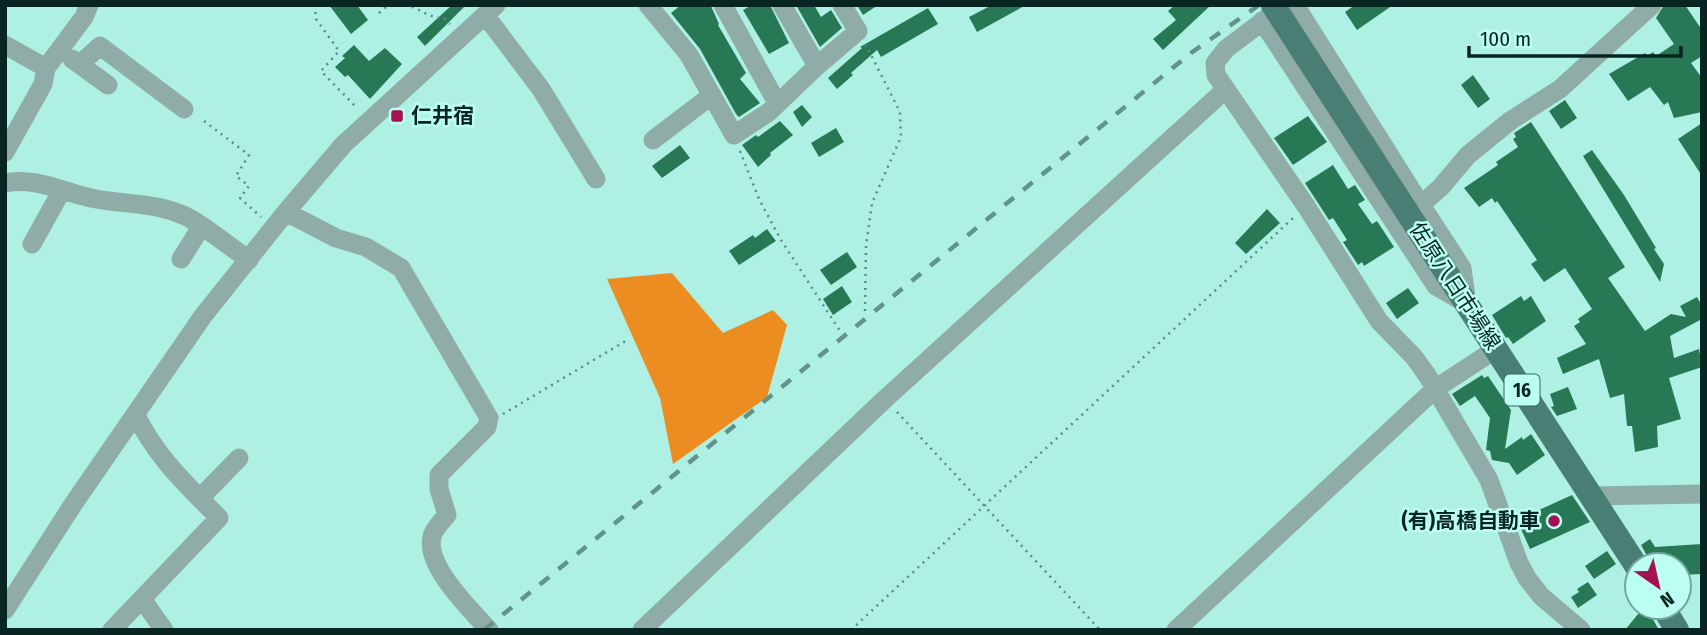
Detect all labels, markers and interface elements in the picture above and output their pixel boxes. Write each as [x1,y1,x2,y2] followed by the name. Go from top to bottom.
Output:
[1469,14,1681,58] scale bar
[1480,26,1531,52] text: 100 m
[411,103,474,129] place label: 仁井宿
[389,108,405,124] marker: 仁井宿
[1404,217,1506,355] street label: 佐原八日市場線
[1504,374,1540,406] road number: 16
[1401,508,1540,534] place label: (有)高橋自動車
[1546,513,1562,529] marker: (有)高橋自動車
[1623,551,1693,621] north arrow
[1656,587,1678,612] text: N

